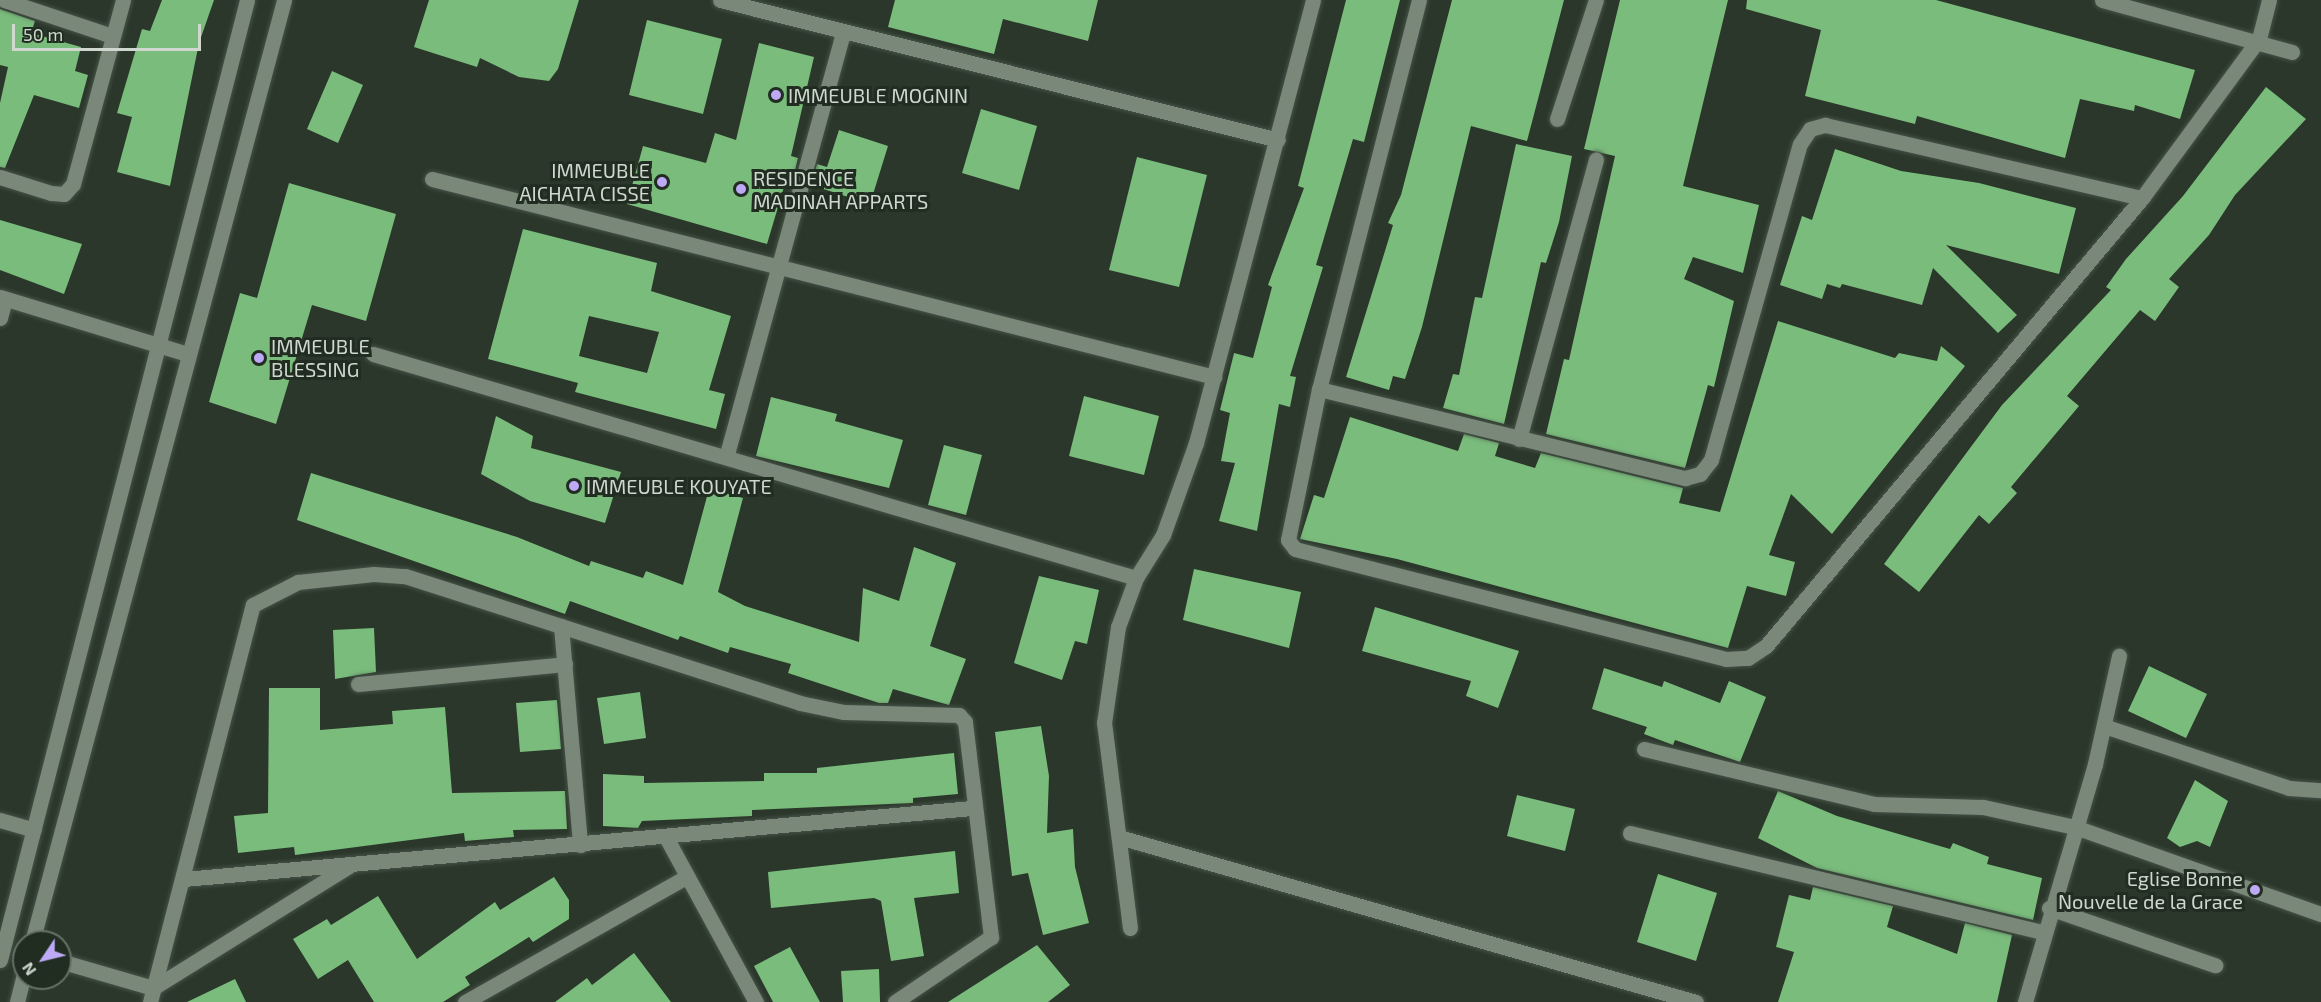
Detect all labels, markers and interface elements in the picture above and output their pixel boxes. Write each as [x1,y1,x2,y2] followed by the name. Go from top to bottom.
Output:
[15,12,204,50] scale bar
[23,23,63,45] text: 50 m
[788,83,968,107] place label: IMMEUBLE MOGNIN
[769,88,783,102] marker: IMMEUBLE MOGNIN
[519,158,650,205] place label: IMMEUBLE AICHATA CISSE
[753,166,929,213] place label: RESIDENCE MADINAH APPARTS
[655,175,669,189] marker: IMMEUBLE AICHATA CISSE
[734,182,748,196] marker: RESIDENCE MADINAH APPARTS
[271,334,370,381] place label: IMMEUBLE BLESSING
[252,351,266,365] marker: IMMEUBLE BLESSING
[586,474,772,498] place label: IMMEUBLE KOUYATE
[567,479,581,493] marker: IMMEUBLE KOUYATE
[2058,867,2243,914] place label: Eglise Bonne Nouvelle de la Grace
[2248,883,2262,897] marker: Eglise Bonne Nouvelle de la Grace
[12,930,72,990] north arrow
[17,959,40,980] text: N

